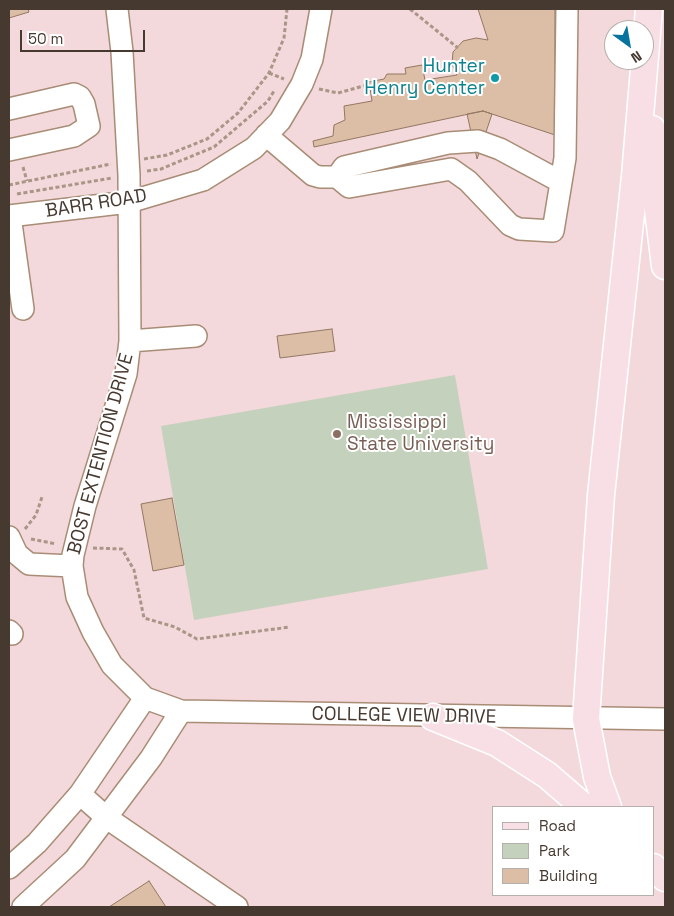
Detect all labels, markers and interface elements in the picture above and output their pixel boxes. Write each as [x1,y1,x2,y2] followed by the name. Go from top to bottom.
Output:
[22,20,148,52] scale bar
[604,20,654,70] north arrow
[28,29,63,48] text: 50 m
[628,47,645,67] text: N
[364,56,485,100] place label: Hunter Henry Center
[489,72,501,84] marker: Hunter Henry Center
[44,185,148,223] street label: BARR ROAD
[63,351,139,557] street label: BOST EXTENTION DRIVE
[347,412,494,456] place label: Mississippi State University
[331,428,343,440] marker: Mississippi State University
[311,703,497,729] street label: COLLEGE VIEW DRIVE
[492,806,654,896] legend
[539,816,576,835] text: Road
[539,841,570,860] text: Park
[539,866,598,885] text: Building

